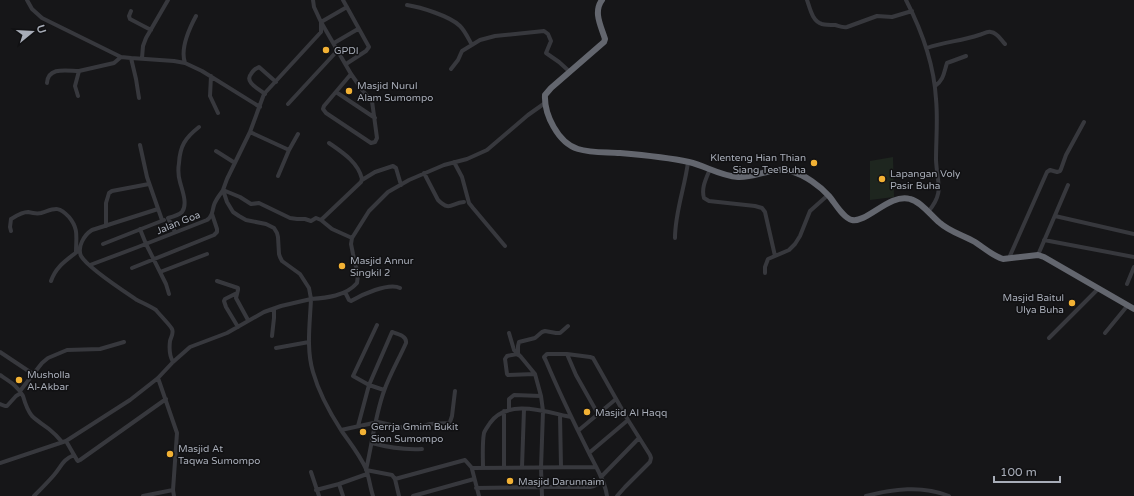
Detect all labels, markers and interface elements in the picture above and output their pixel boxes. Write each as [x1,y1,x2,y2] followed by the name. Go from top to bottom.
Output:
[12,12,52,52] north arrow
[34,23,49,35] text: U
[321,45,331,55] marker: GPDI
[334,45,359,57] place label: GPDI
[357,80,433,104] place label: Masjid Nurul Alam Sumompo
[344,86,354,96] marker: Masjid Nurul Alam Sumompo
[710,152,806,176] place label: Klenteng Hian Thian Siang Tee Buha
[809,158,819,168] marker: Klenteng Hian Thian Siang Tee Buha
[890,168,961,192] place label: Lapangan Voly Pasir Buha
[877,174,887,184] marker: Lapangan Voly Pasir Buha
[155,209,202,237] street label: Jalan Goa
[350,255,414,279] place label: Masjid Annur Singkil 2
[337,261,347,271] marker: Masjid Annur Singkil 2
[1003,292,1064,316] place label: Masjid Baitul Ulya Buha
[1067,298,1077,308] marker: Masjid Baitul Ulya Buha
[27,369,70,393] place label: Musholla Al-Akbar
[14,375,24,385] marker: Musholla Al-Akbar
[582,407,592,417] marker: Masjid Al Haqq
[595,407,667,419] place label: Masjid Al Haqq
[371,421,459,445] place label: Gerrja Gmim Bukit Sion Sumompo
[358,427,368,437] marker: Gerrja Gmim Bukit Sion Sumompo
[178,443,260,467] place label: Masjid At Taqwa Sumompo
[165,449,175,459] marker: Masjid At Taqwa Sumompo
[994,458,1060,484] scale bar
[1000,465,1037,479] text: 100 m
[505,476,515,486] marker: Masjid Darunnaim
[518,476,604,488] place label: Masjid Darunnaim

